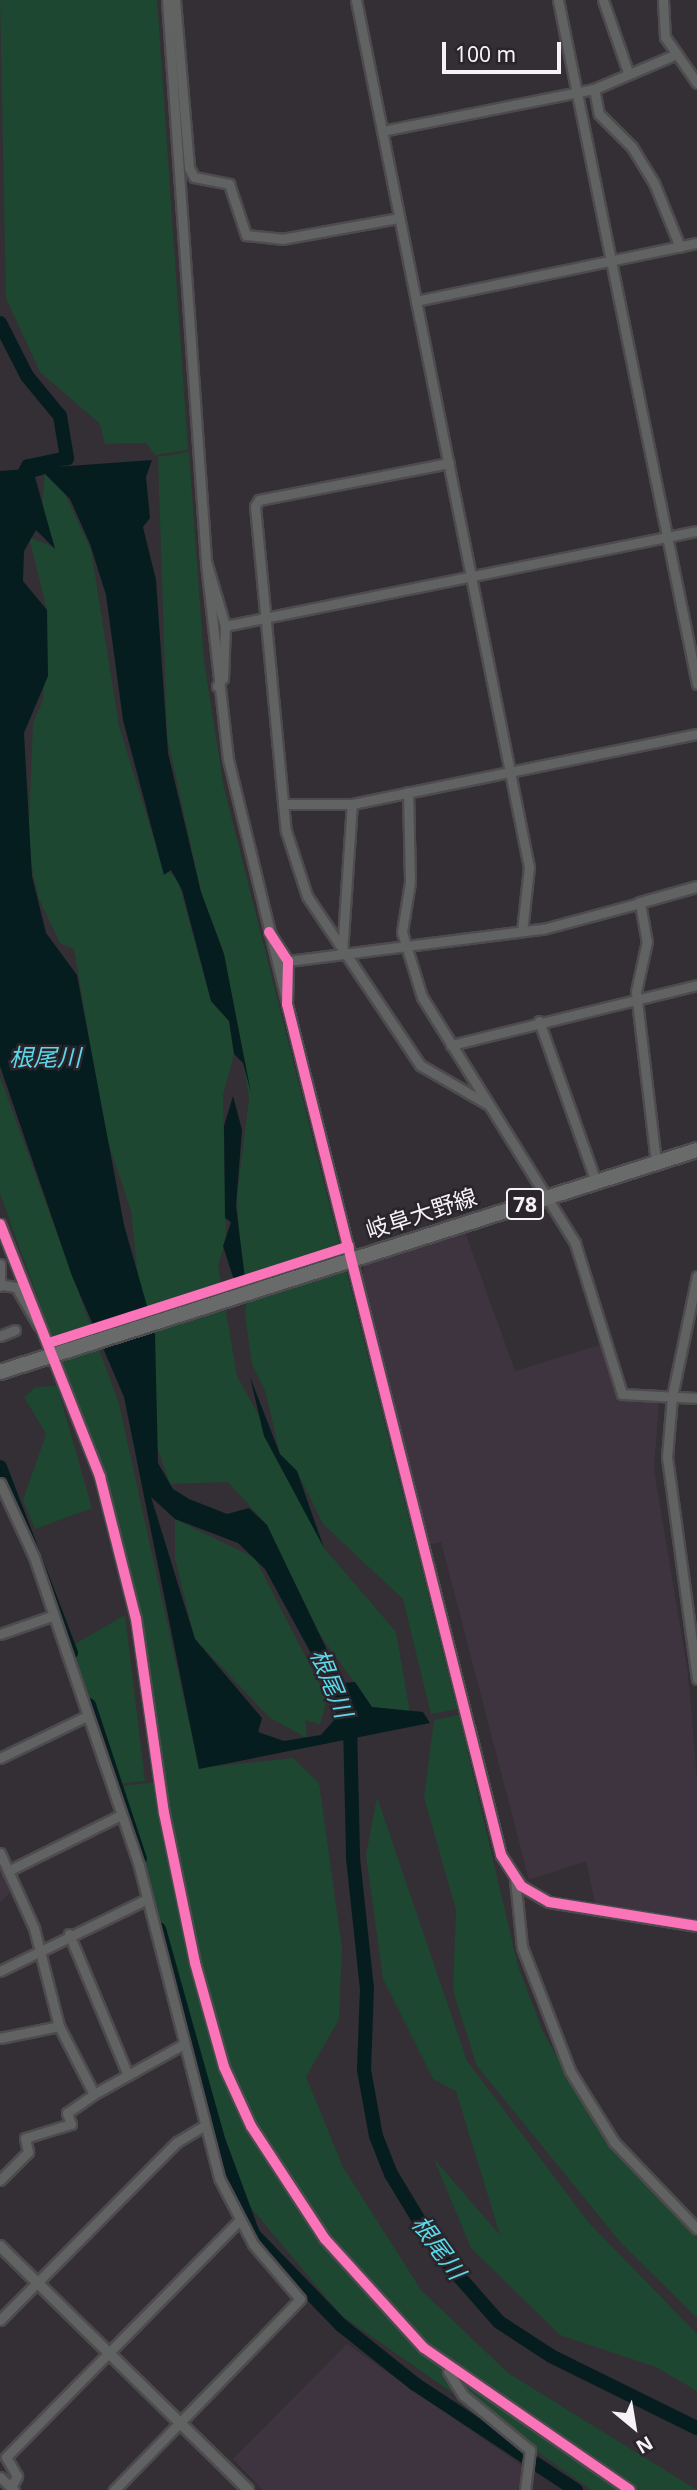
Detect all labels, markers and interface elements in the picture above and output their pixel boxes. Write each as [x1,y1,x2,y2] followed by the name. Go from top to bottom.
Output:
[445,28,564,72] scale bar
[455,40,516,68] text: 100 m
[9,1043,81,1071] water label: 根尾川
[362,1182,480,1244] street label: 岐阜大野線
[506,1186,544,1222] road number: 78
[305,1644,359,1722] water label: 根尾川
[406,2209,472,2285] water label: 根尾川
[599,2392,669,2462] north arrow
[631,2430,658,2460] text: N

